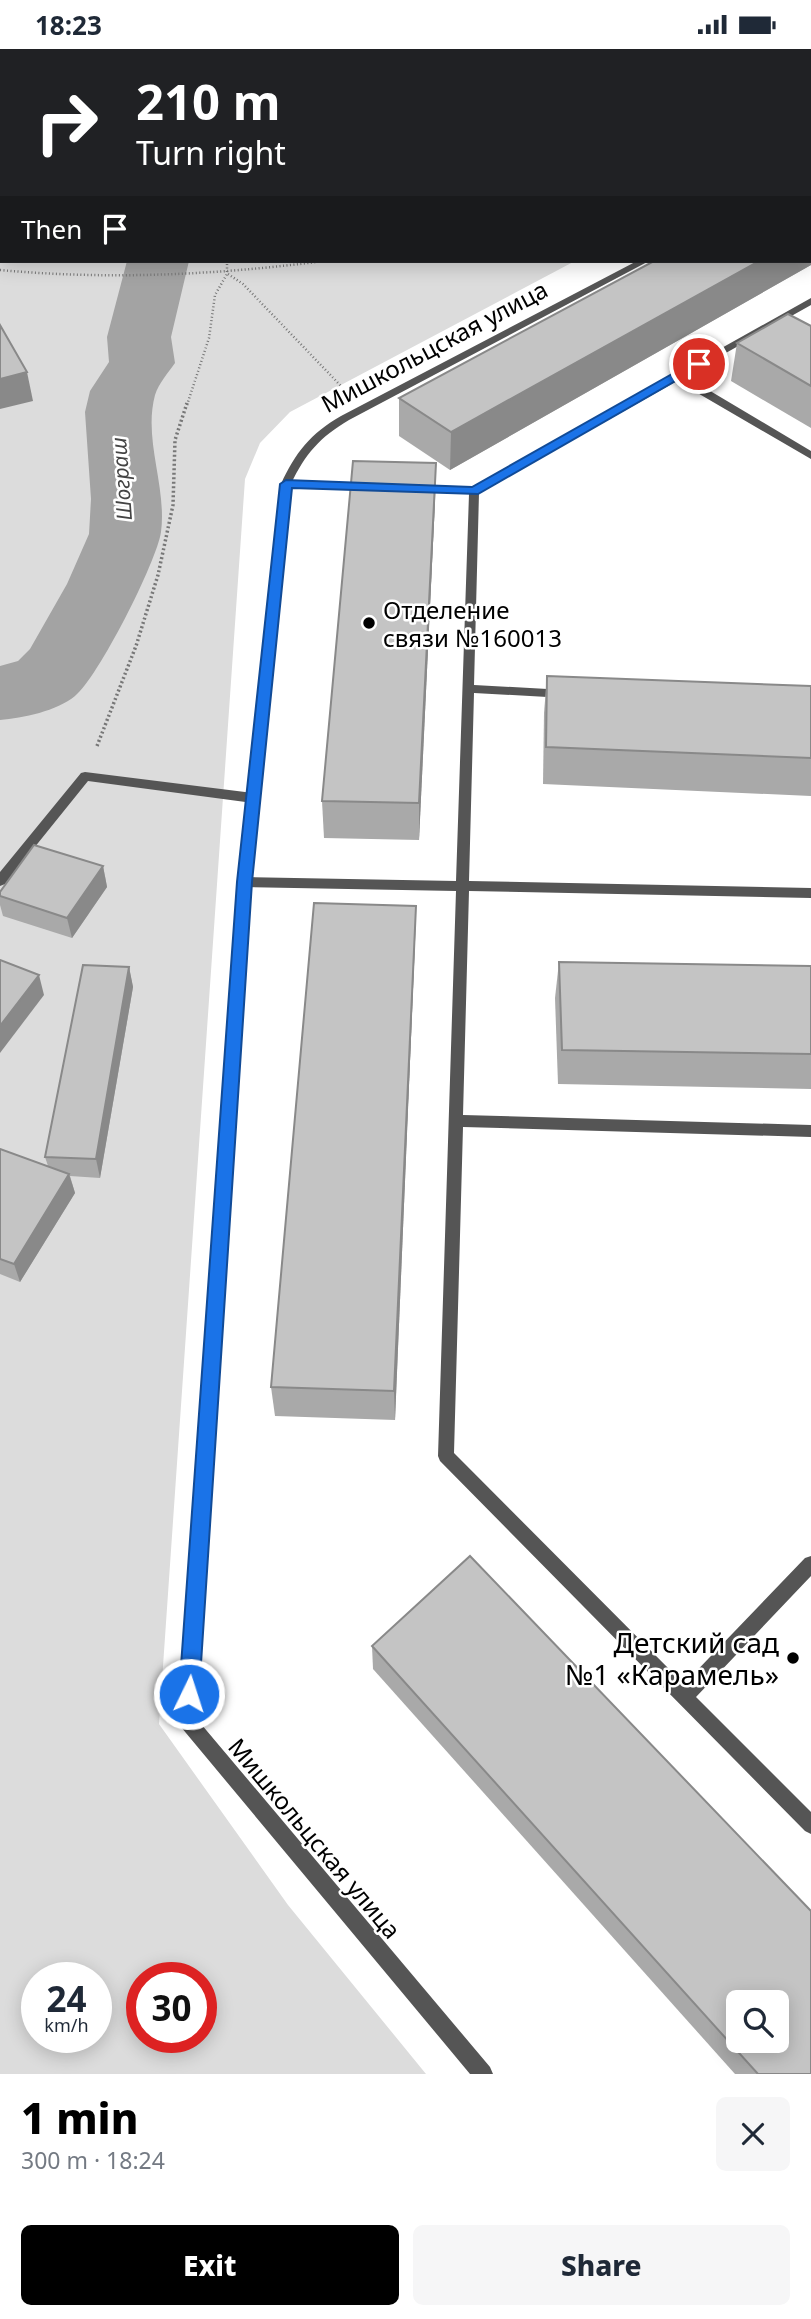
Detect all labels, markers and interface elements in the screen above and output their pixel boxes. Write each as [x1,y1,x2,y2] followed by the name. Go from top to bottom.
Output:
[35,7,102,43] text: 18:23
[136,68,281,134] text: 210 m
[21,77,112,168] icon: right
[136,131,286,174] text: Turn right
[96,210,134,248] icon: arrive
[21,211,82,247] text: Then
[315,272,553,420] street label: Мишкольцская улица
[669,334,729,394] pin
[680,345,718,383] icon: arrive
[104,436,138,522] water label: Шограш
[383,593,562,654] place label: Отделение связи №160013
[361,615,377,631] marker: Отделение связи №160013
[565,1623,779,1693] place label: Детский сад №1 «Карамель»
[785,1650,801,1666] marker: Детский сад №1 «Карамель»
[152,1657,226,1731] position arrow
[221,1731,409,1945] street label: Мишкольцская улица
[126,1962,217,2053] speed limit sign: 30
[46,1975,87,2022] text: 24
[726,1990,789,2053] map controls
[726,1990,789,2053] button: search
[44,2013,89,2037] text: km/h
[21,2089,138,2146] text: 1 min
[716,2097,790,2171] button: close
[21,2144,165,2176] text: 300 m · 18:24
[21,2225,399,2305] button: Exit
[413,2225,790,2305] button: Share

